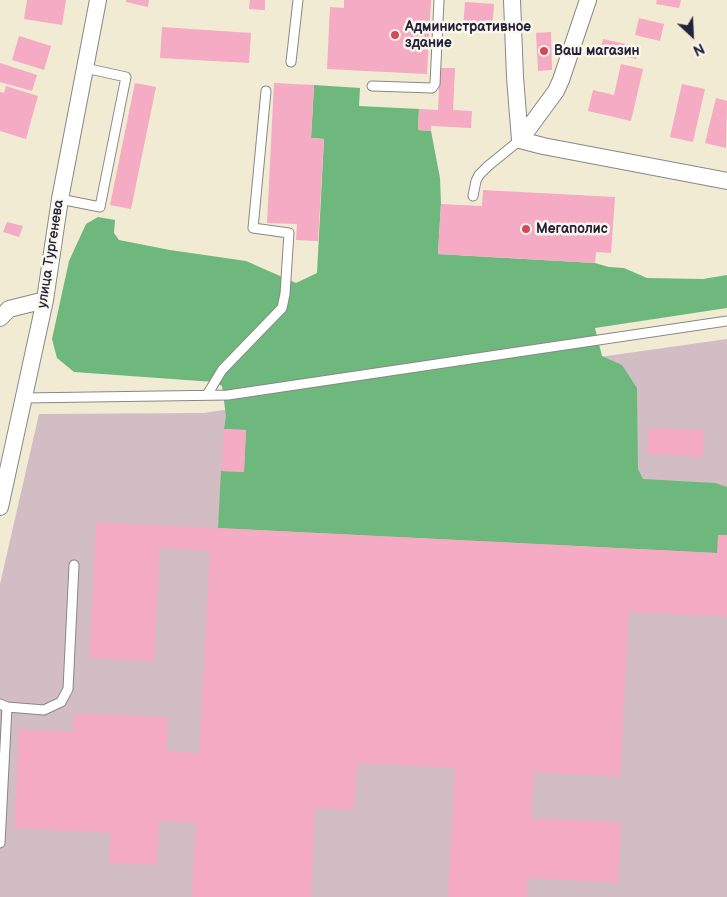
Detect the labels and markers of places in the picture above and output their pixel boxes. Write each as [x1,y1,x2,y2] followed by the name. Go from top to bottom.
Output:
[405,19,531,52] place label: Административное здание
[389,29,401,41] marker: Административное здание
[554,43,640,59] place label: Ваш магазин
[538,45,550,57] marker: Ваш магазин
[536,221,608,237] place label: Мегаполис
[520,223,532,235] marker: Мегаполис

